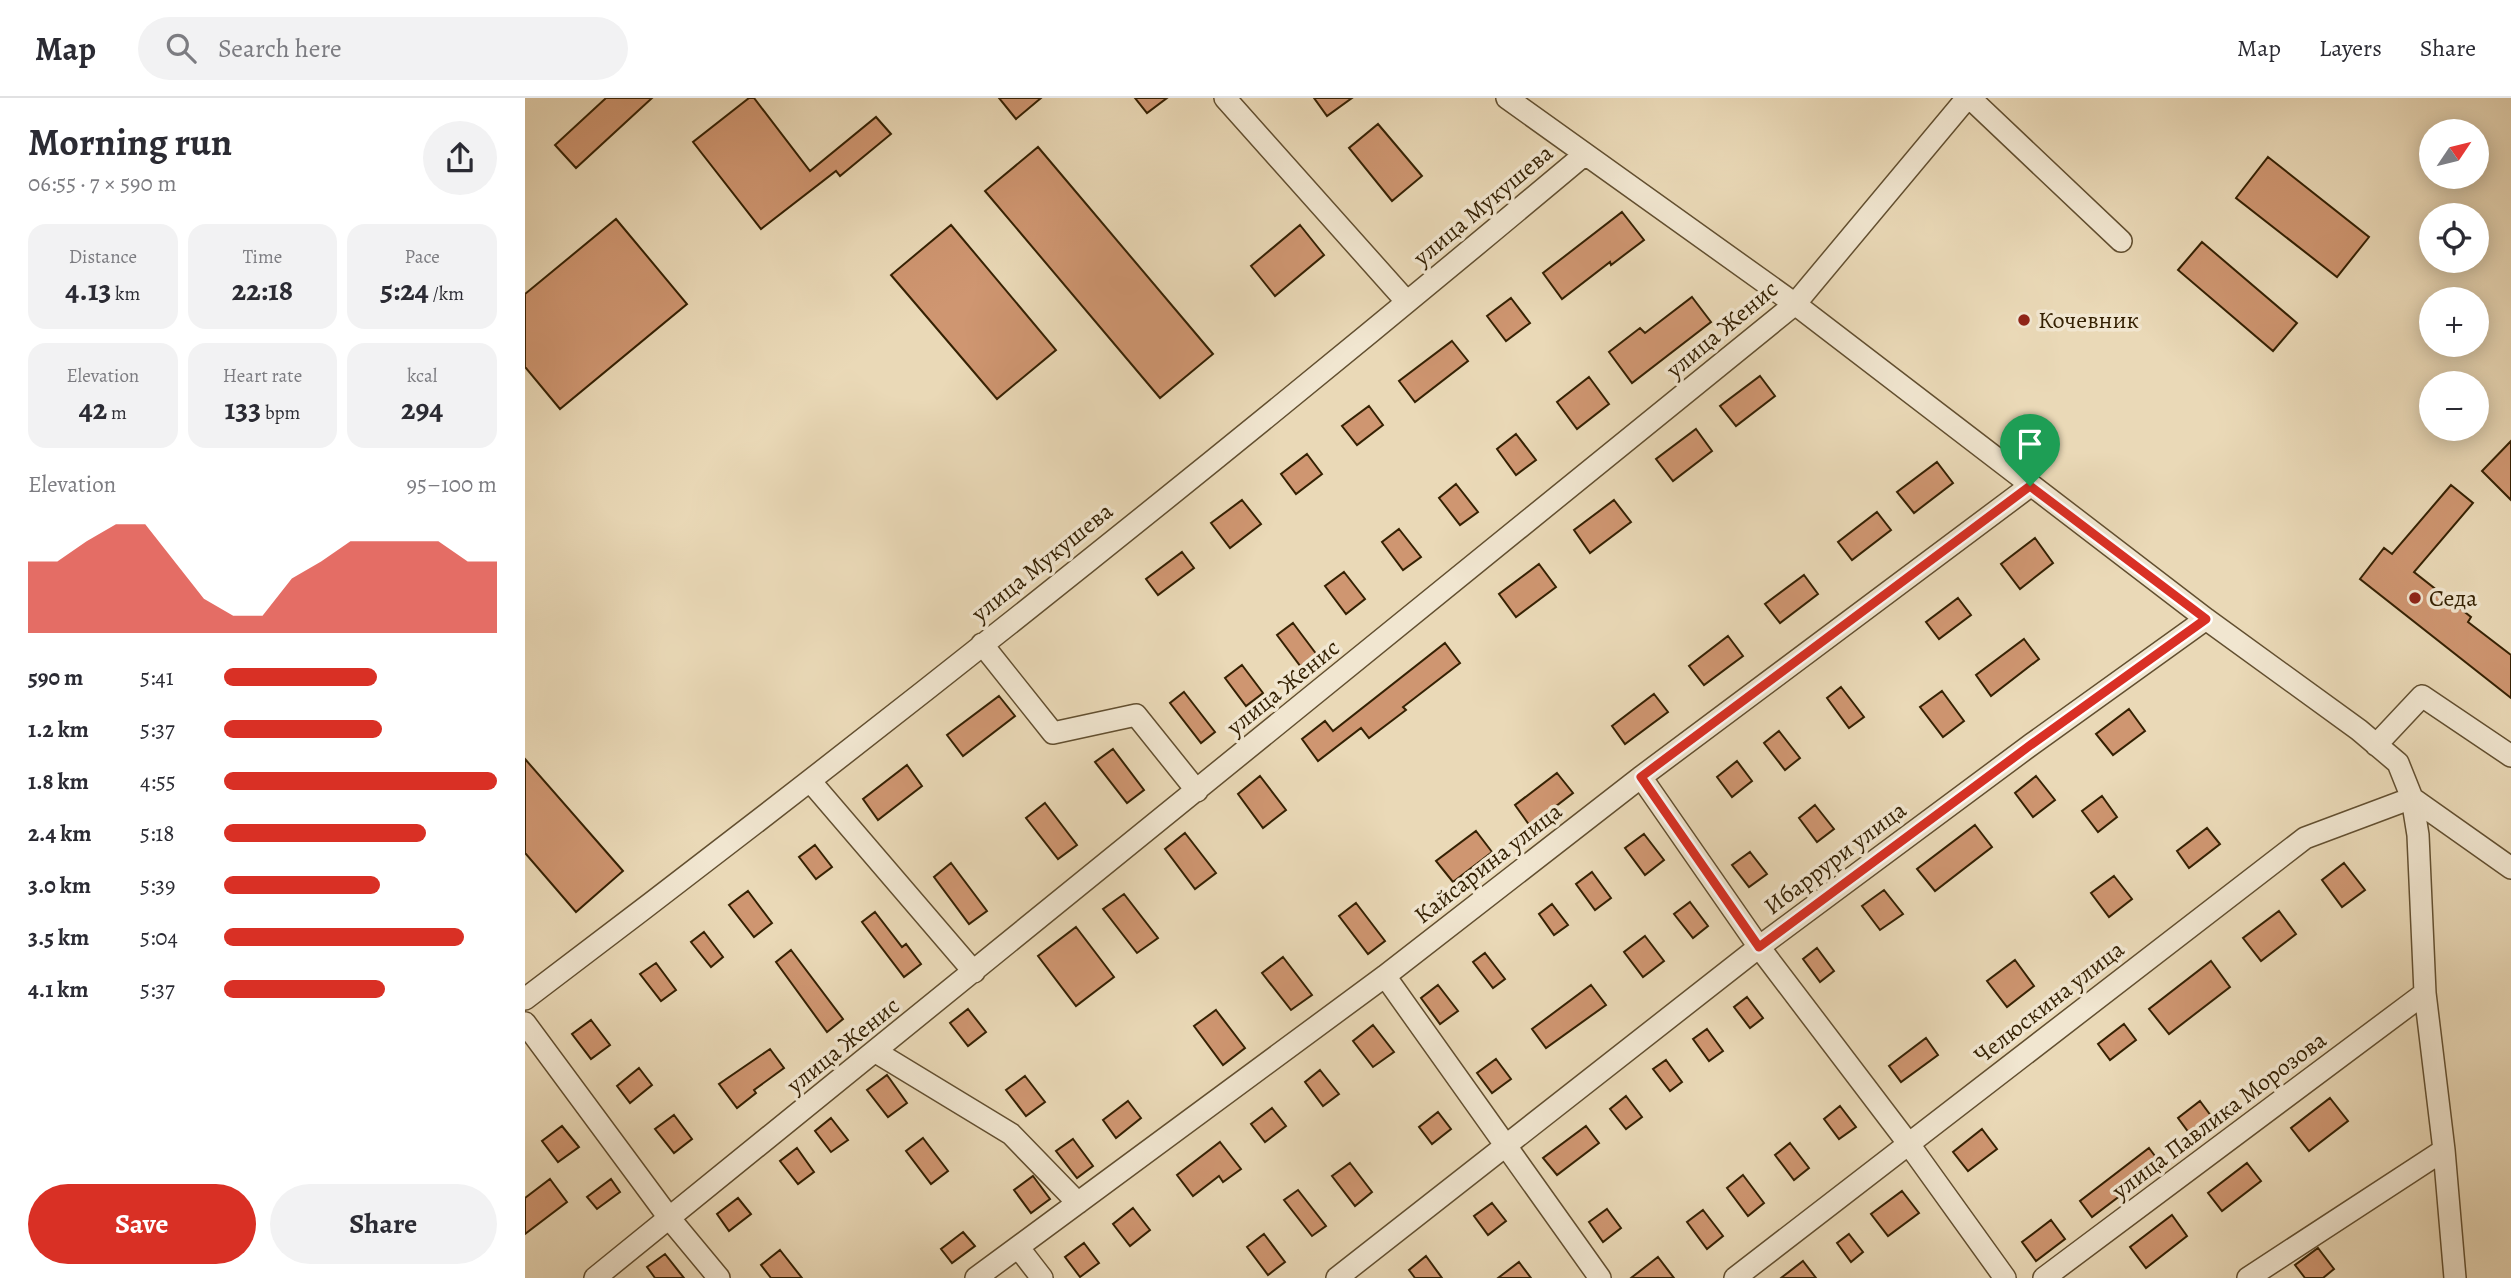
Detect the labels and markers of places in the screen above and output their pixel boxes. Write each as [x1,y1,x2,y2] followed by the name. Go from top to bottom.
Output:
[2038,304,2139,336] place label: Кочевник
[2016,312,2032,328] marker: Кочевник
[2000,414,2060,486] pin
[2429,582,2477,614] place label: Седа
[2407,590,2423,606] marker: Седа

